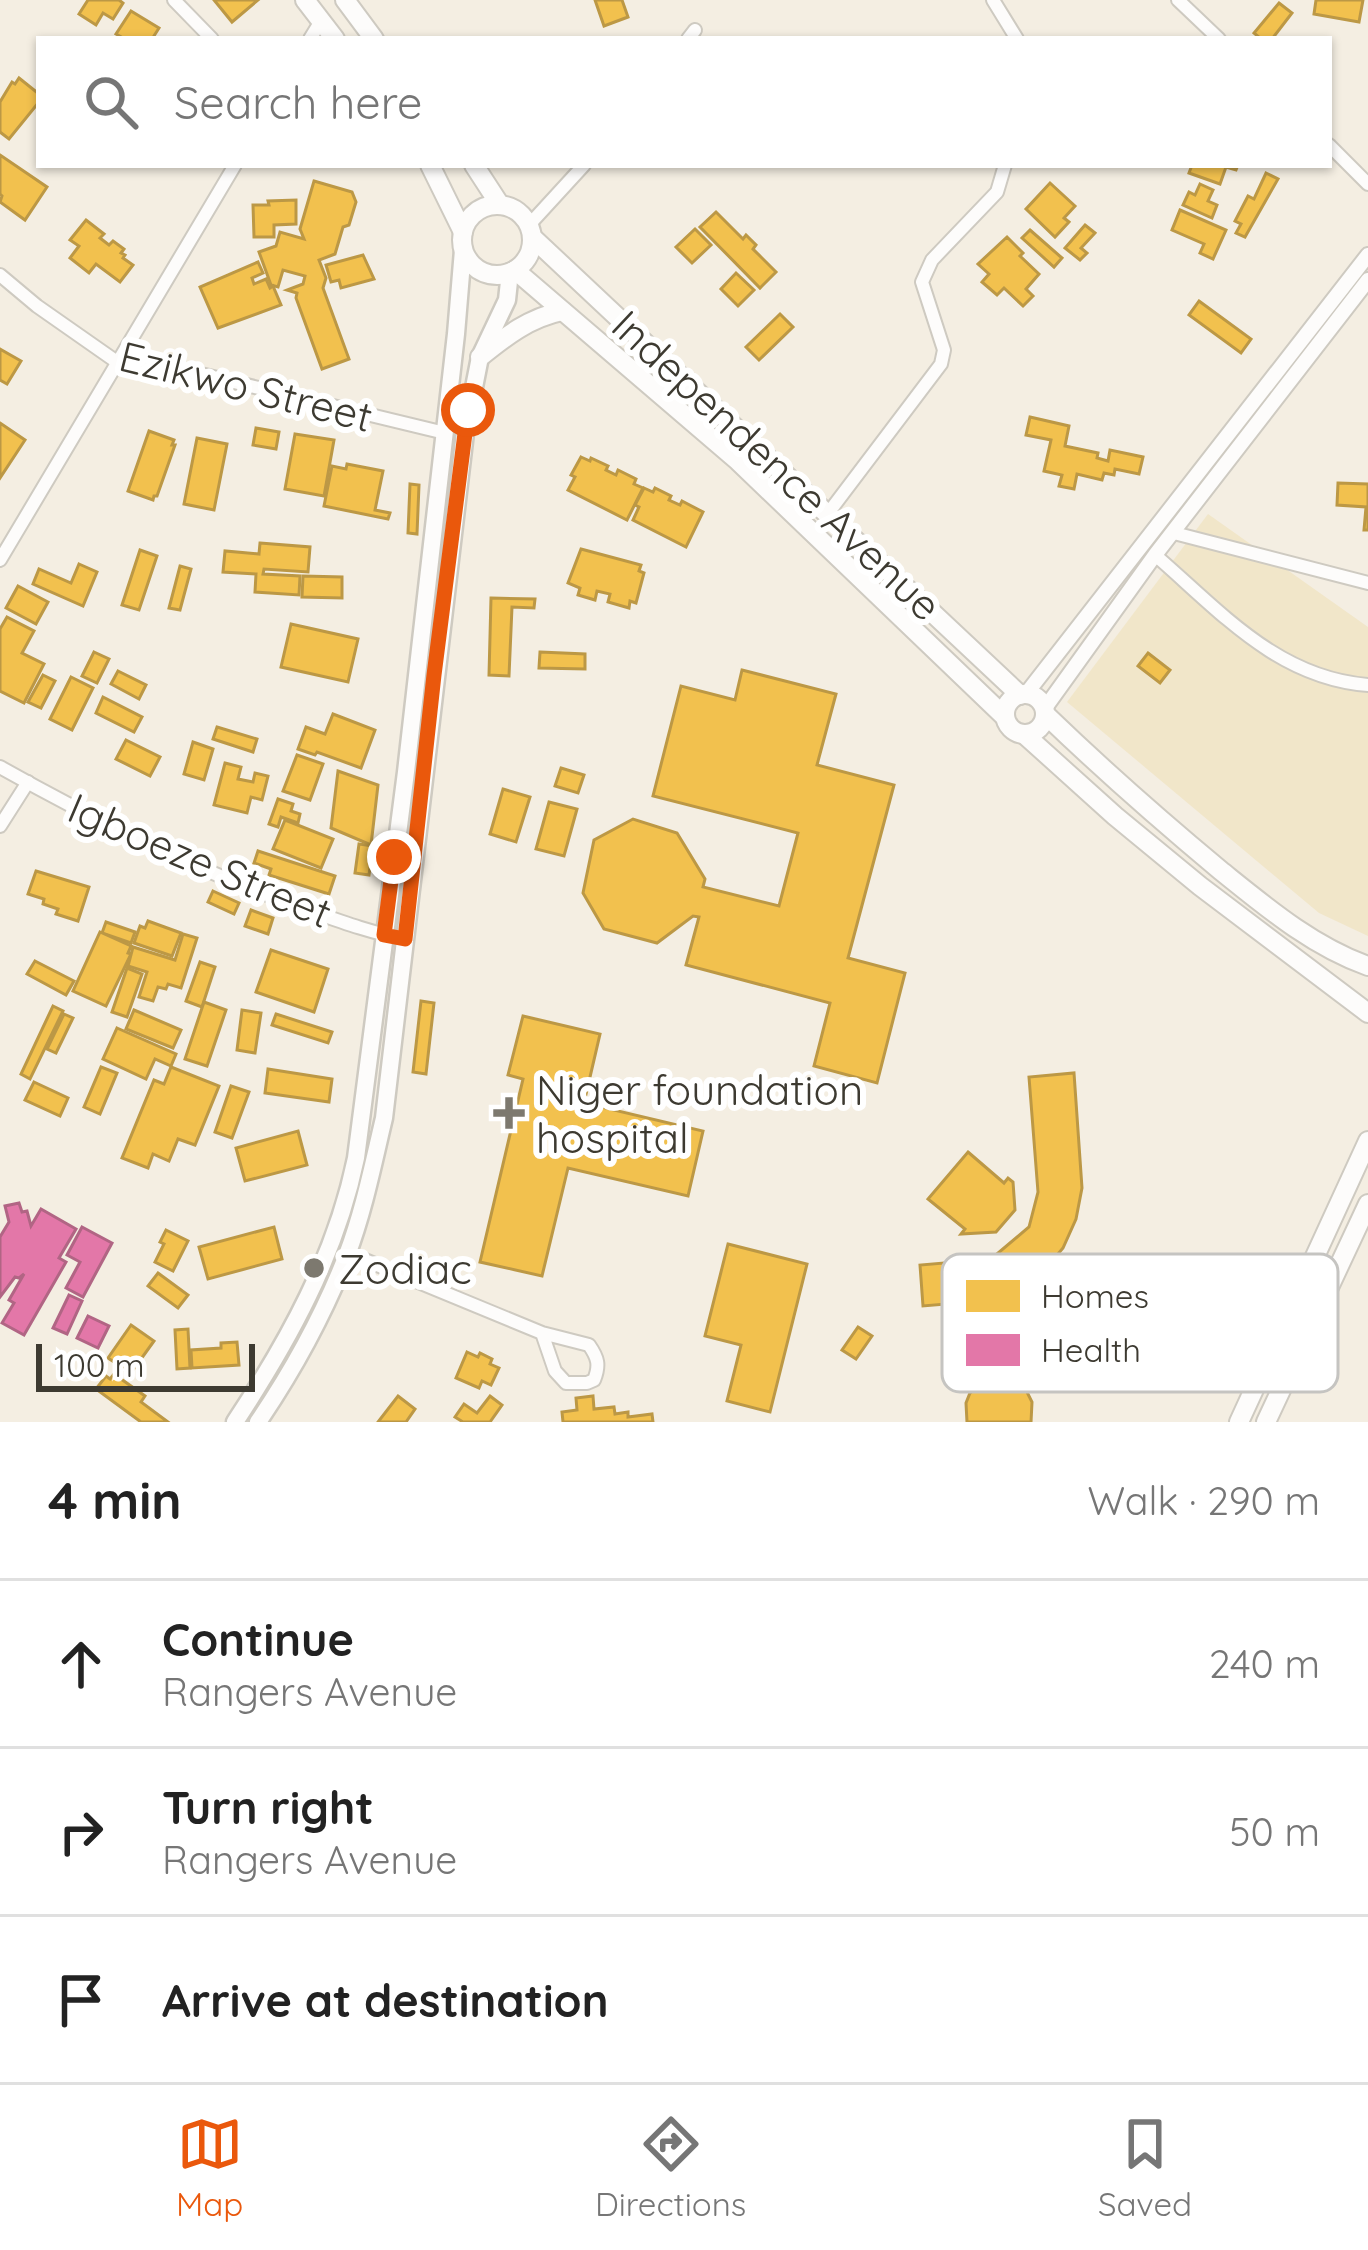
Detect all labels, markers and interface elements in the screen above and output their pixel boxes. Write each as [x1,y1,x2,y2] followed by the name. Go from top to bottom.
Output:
[36,36,1332,168] search box
[78,69,144,135] icon: search
[174,74,422,130] text: Search here
[601,298,953,632] street label: Independence Avenue
[114,329,378,443] street label: Ezikwo Street
[441,383,495,437] route start
[60,781,340,939] street label: Igboeze Street
[367,830,421,884] route end
[536,1063,863,1164] place label: Niger foundation hospital
[493,1097,525,1129] marker: Niger foundation hospital
[338,1242,472,1295] place label: Zodiac
[942,1254,1338,1392] legend
[301,1255,327,1281] marker: Zodiac
[1041,1275,1149,1316] text: Homes
[1041,1329,1141,1370] text: Health
[36,1338,255,1391] scale bar
[54,1344,145,1385] text: 100 m
[48,1468,182,1532] text: 4 min
[1088,1476,1320,1525] text: Walk · 290 m
[162,1611,354,1667] text: Continue
[48,1631,114,1697] icon: ahead
[1209,1639,1320,1688] text: 240 m
[162,1667,457,1716] text: Rangers Avenue
[162,1779,374,1835] text: Turn right
[48,1799,114,1865] icon: right
[1229,1807,1320,1856] text: 50 m
[162,1835,457,1884] text: Rangers Avenue
[48,1967,114,2033] icon: arrive
[162,1972,608,2028] text: Arrive at destination
[176,2111,243,2224] tab: Map
[595,2111,746,2224] tab: Directions
[1098,2111,1192,2224] tab: Saved

